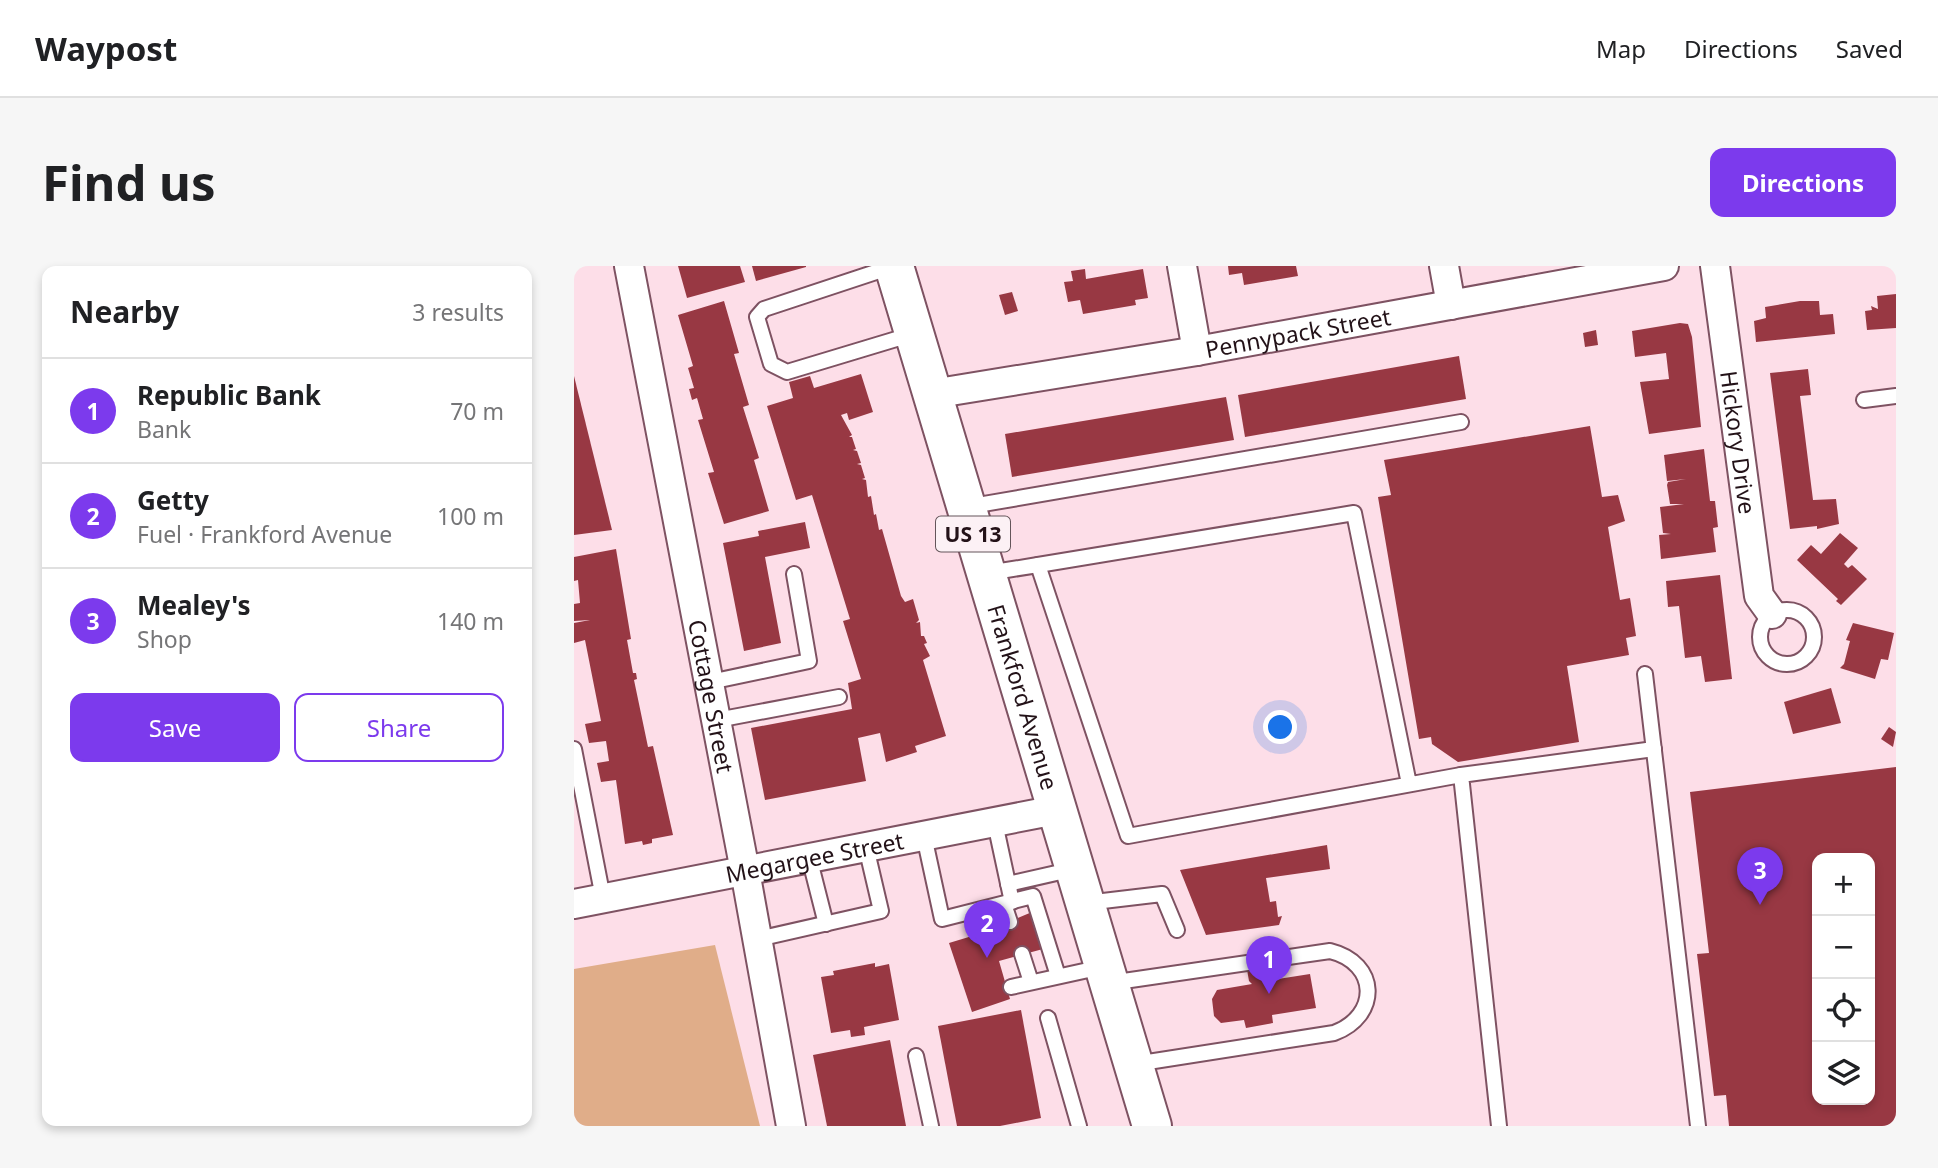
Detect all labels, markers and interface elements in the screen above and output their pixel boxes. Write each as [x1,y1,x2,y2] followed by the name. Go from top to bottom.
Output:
[35,26,177,71] text: Waypost
[1596,32,1646,65] text: Map
[1684,32,1798,65] text: Directions
[1836,32,1903,65] text: Saved
[1710,148,1896,217] button: Directions
[42,149,216,215] text: Find us
[70,291,179,332] text: Nearby
[412,296,504,328] text: 3 results
[1203,300,1393,365] street label: Pennypack Street
[1713,369,1764,516] street label: Hickory Drive
[137,377,321,413] text: Republic Bank
[86,395,100,427] text: 1
[450,395,504,427] text: 70 m
[137,413,191,445] text: Bank
[137,482,209,518] text: Getty
[86,500,100,532] text: 2
[437,500,504,532] text: 100 m
[936,516,1010,552] road number: US 13
[137,518,392,550] text: Fuel · Frankford Avenue
[137,587,250,623] text: Mealey's
[980,600,1066,794] street label: Frankford Avenue
[86,605,100,637] text: 3
[437,605,504,637] text: 140 m
[681,617,742,775] street label: Cottage Street
[137,623,192,655] text: Shop
[70,693,280,762] button: Save
[294,693,504,762] button: Share
[1263,710,1297,744] your location
[723,824,906,890] street label: Megargee Street
[1737,847,1783,905] pin: 3
[1812,853,1875,1105] map controls
[1812,853,1875,916] button: +
[964,900,1010,958] pin: 2
[1812,916,1875,979] button: −
[1246,936,1292,994] pin: 1
[1812,979,1875,1042] button: locate
[1812,1042,1875,1105] button: layers

